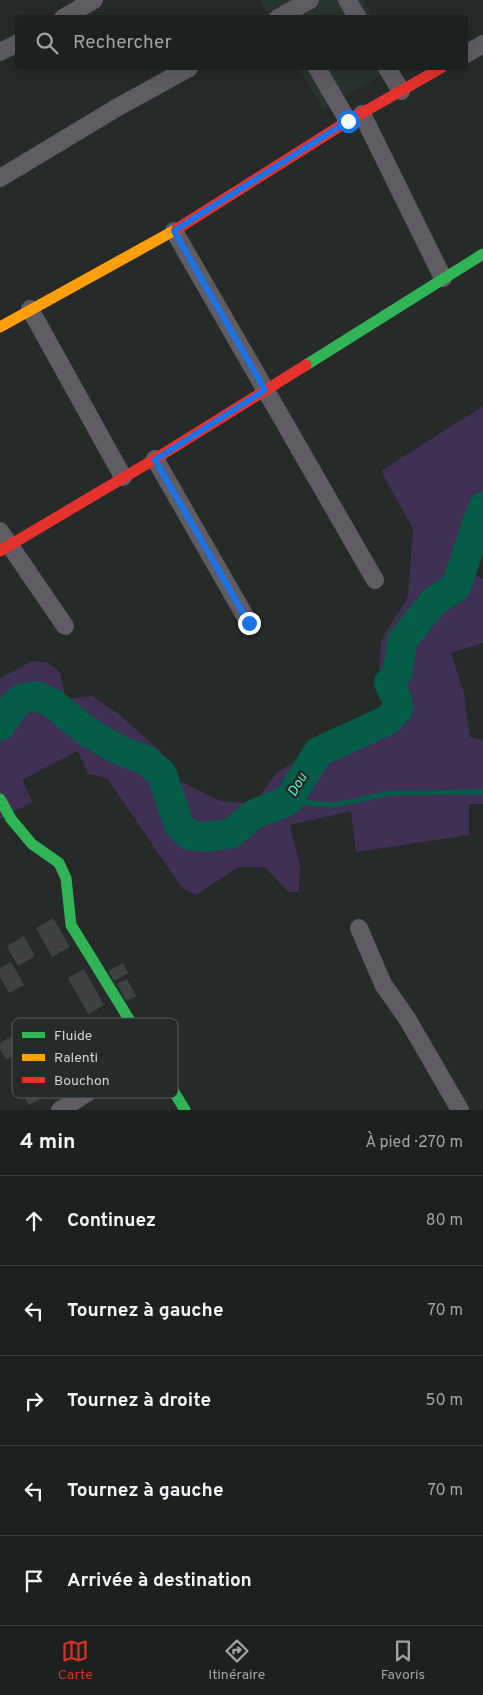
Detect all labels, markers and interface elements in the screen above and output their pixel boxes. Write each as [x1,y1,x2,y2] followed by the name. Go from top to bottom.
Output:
[15,15,468,70] search box
[33,29,61,57] icon: search
[73,31,172,55] text: Rechercher
[337,110,360,133] route start
[238,612,261,635] route end
[284,770,312,800] water label: Dou
[12,1018,178,1098] legend
[54,1028,92,1045] text: Fluide
[54,1050,98,1067] text: Ralenti
[54,1073,110,1090] text: Bouchon
[20,1129,76,1156] text: 4 min
[365,1133,463,1153] text: À pied · 270 m
[20,1207,48,1235] icon: ahead
[67,1209,156,1233] text: Continuez
[426,1211,463,1231] text: 80 m
[20,1297,48,1325] icon: left
[67,1299,224,1323] text: Tournez à gauche
[428,1301,463,1321] text: 70 m
[20,1387,48,1415] icon: right
[67,1389,211,1413] text: Tournez à droite
[426,1391,463,1411] text: 50 m
[20,1477,48,1505] icon: left
[67,1479,224,1503] text: Tournez à gauche
[428,1481,463,1501] text: 70 m
[20,1567,48,1595] icon: arrive
[67,1569,252,1593] text: Arrivée à destination
[58,1637,93,1684] tab: Carte
[208,1637,265,1684] tab: Itinéraire
[381,1637,425,1684] tab: Favoris

